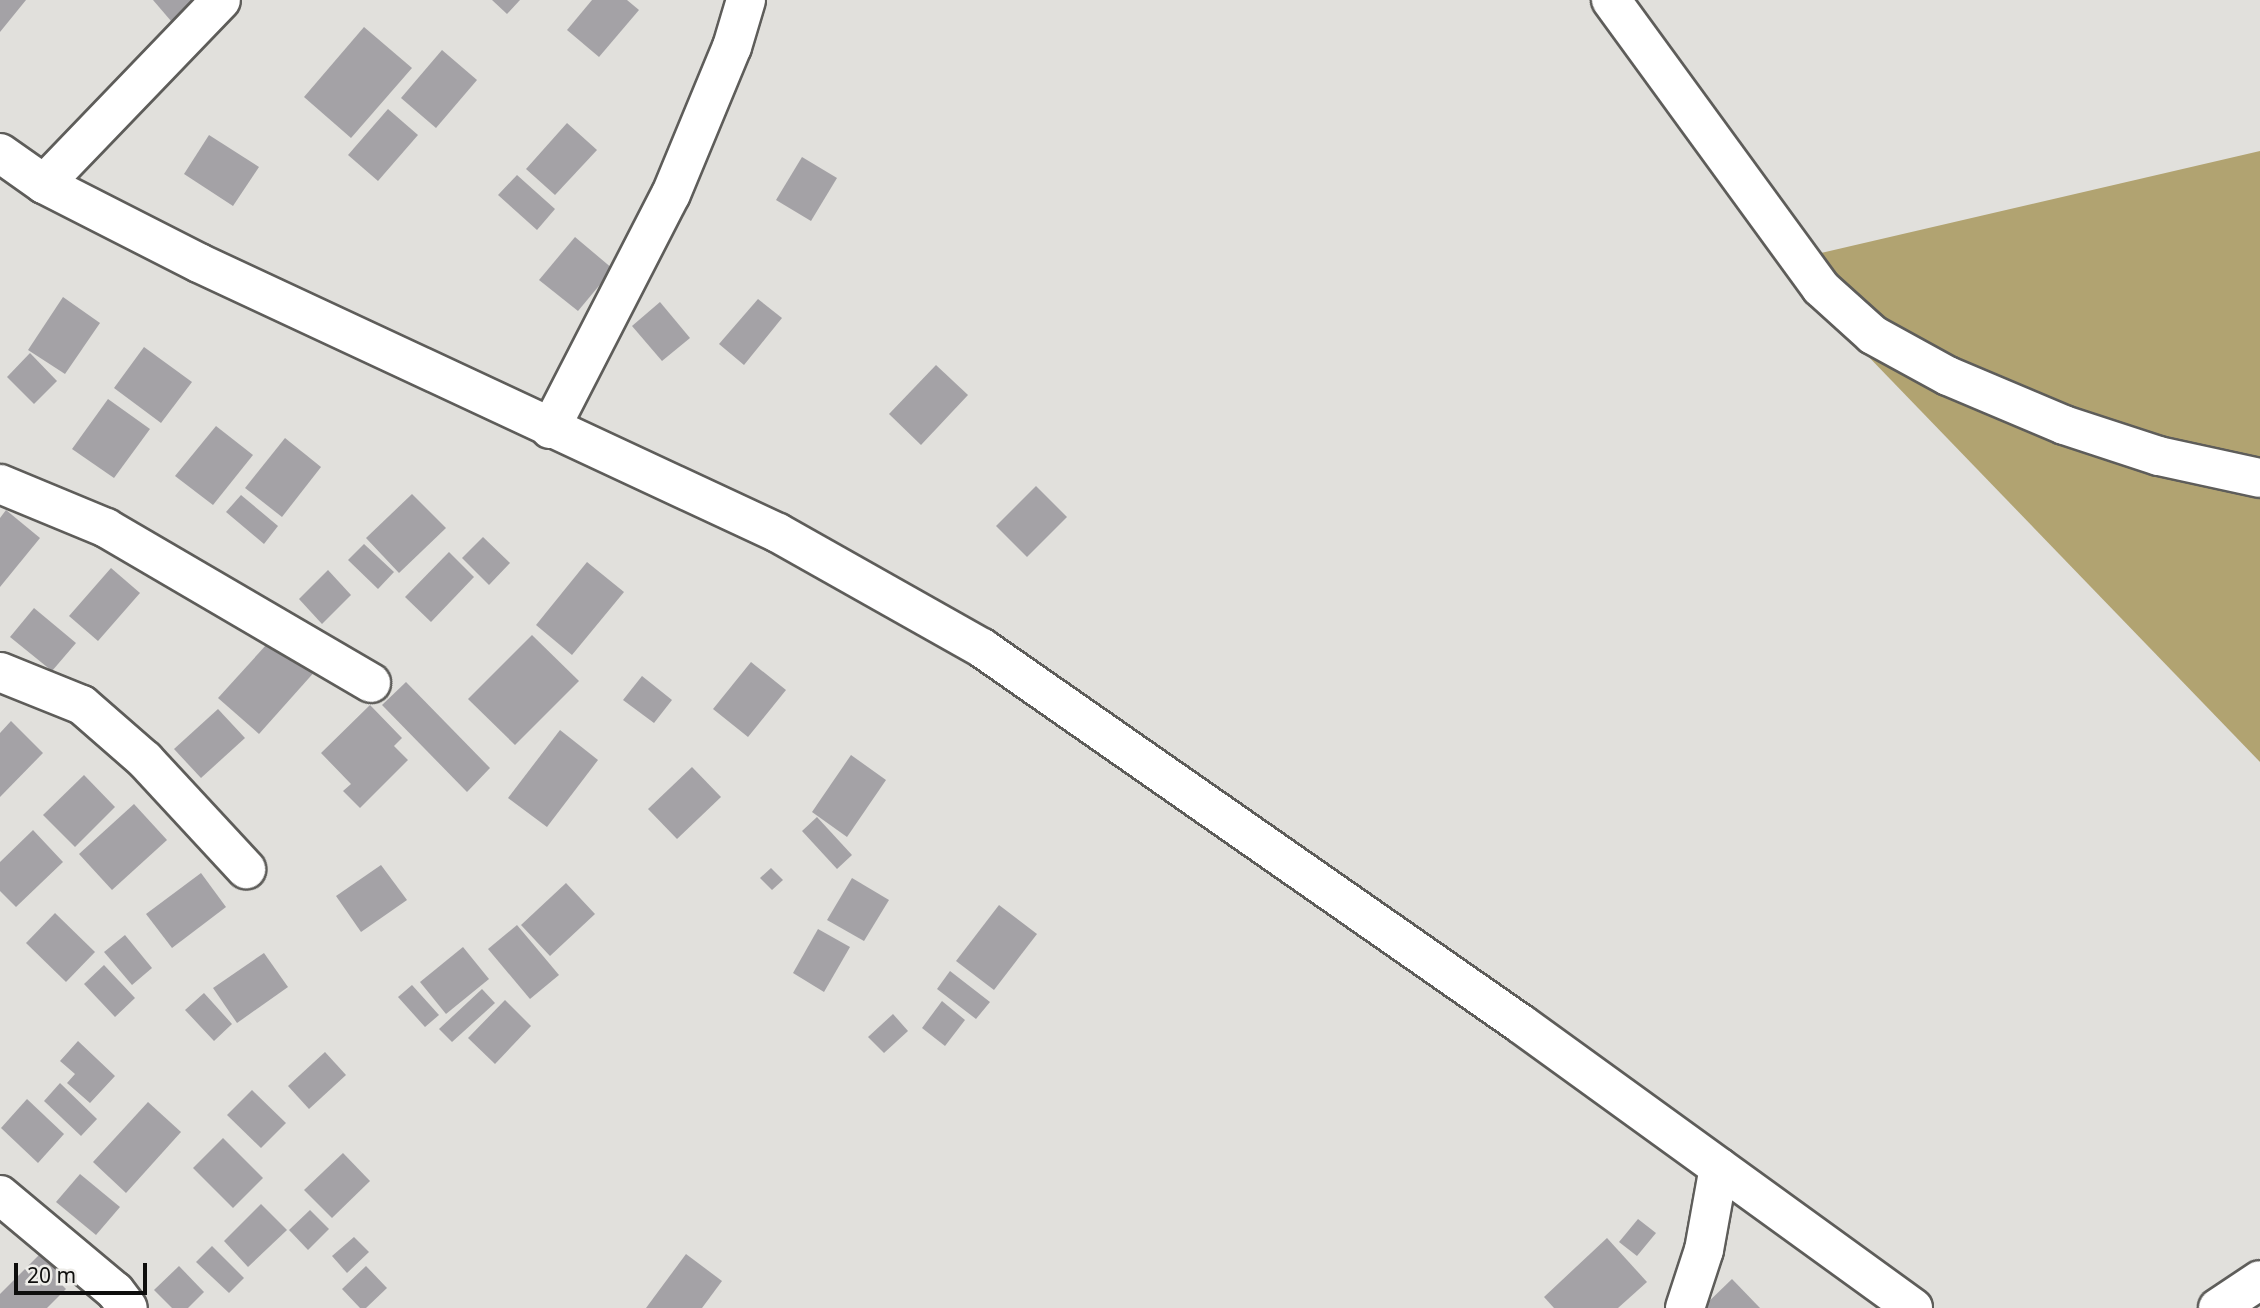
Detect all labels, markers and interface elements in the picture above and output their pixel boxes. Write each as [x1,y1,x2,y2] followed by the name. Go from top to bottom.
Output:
[18,1248,150,1292] scale bar
[27,1261,76,1289] text: 20 m

